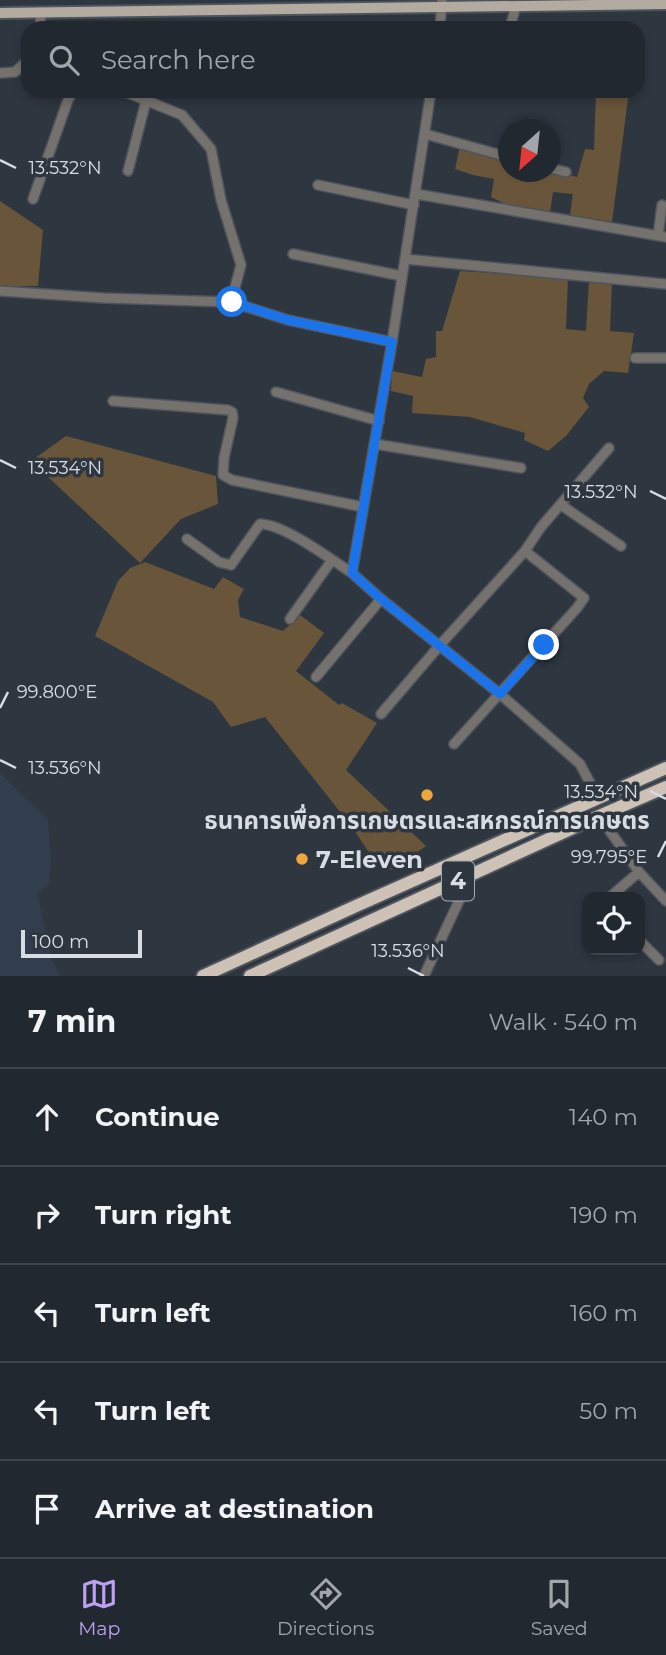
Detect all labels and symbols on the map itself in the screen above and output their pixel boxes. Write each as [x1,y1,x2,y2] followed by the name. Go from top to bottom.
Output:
[498,119,561,182] north arrow
[28,157,102,179] text: 13.532°N
[216,286,247,317] route start
[28,457,102,479] text: 13.534°N
[564,481,638,503] text: 13.532°N
[528,629,559,660] route end
[17,681,97,703] text: 99.800°E
[28,757,102,779] text: 13.536°N
[564,781,638,803] text: 13.534°N
[419,787,435,803] marker: ธนาคารเพื่อการเกษตรและสหกรณ์การเกษตร
[204,804,650,835] place label: ธนาคารเพื่อการเกษตรและสหกรณ์การเกษตร
[316,845,423,874] place label: 7-Eleven
[571,846,647,868] text: 99.795°E
[294,851,310,867] marker: 7-Eleven
[442,862,474,900] road number: 4
[21,927,142,959] scale bar
[371,940,445,962] text: 13.536°N

